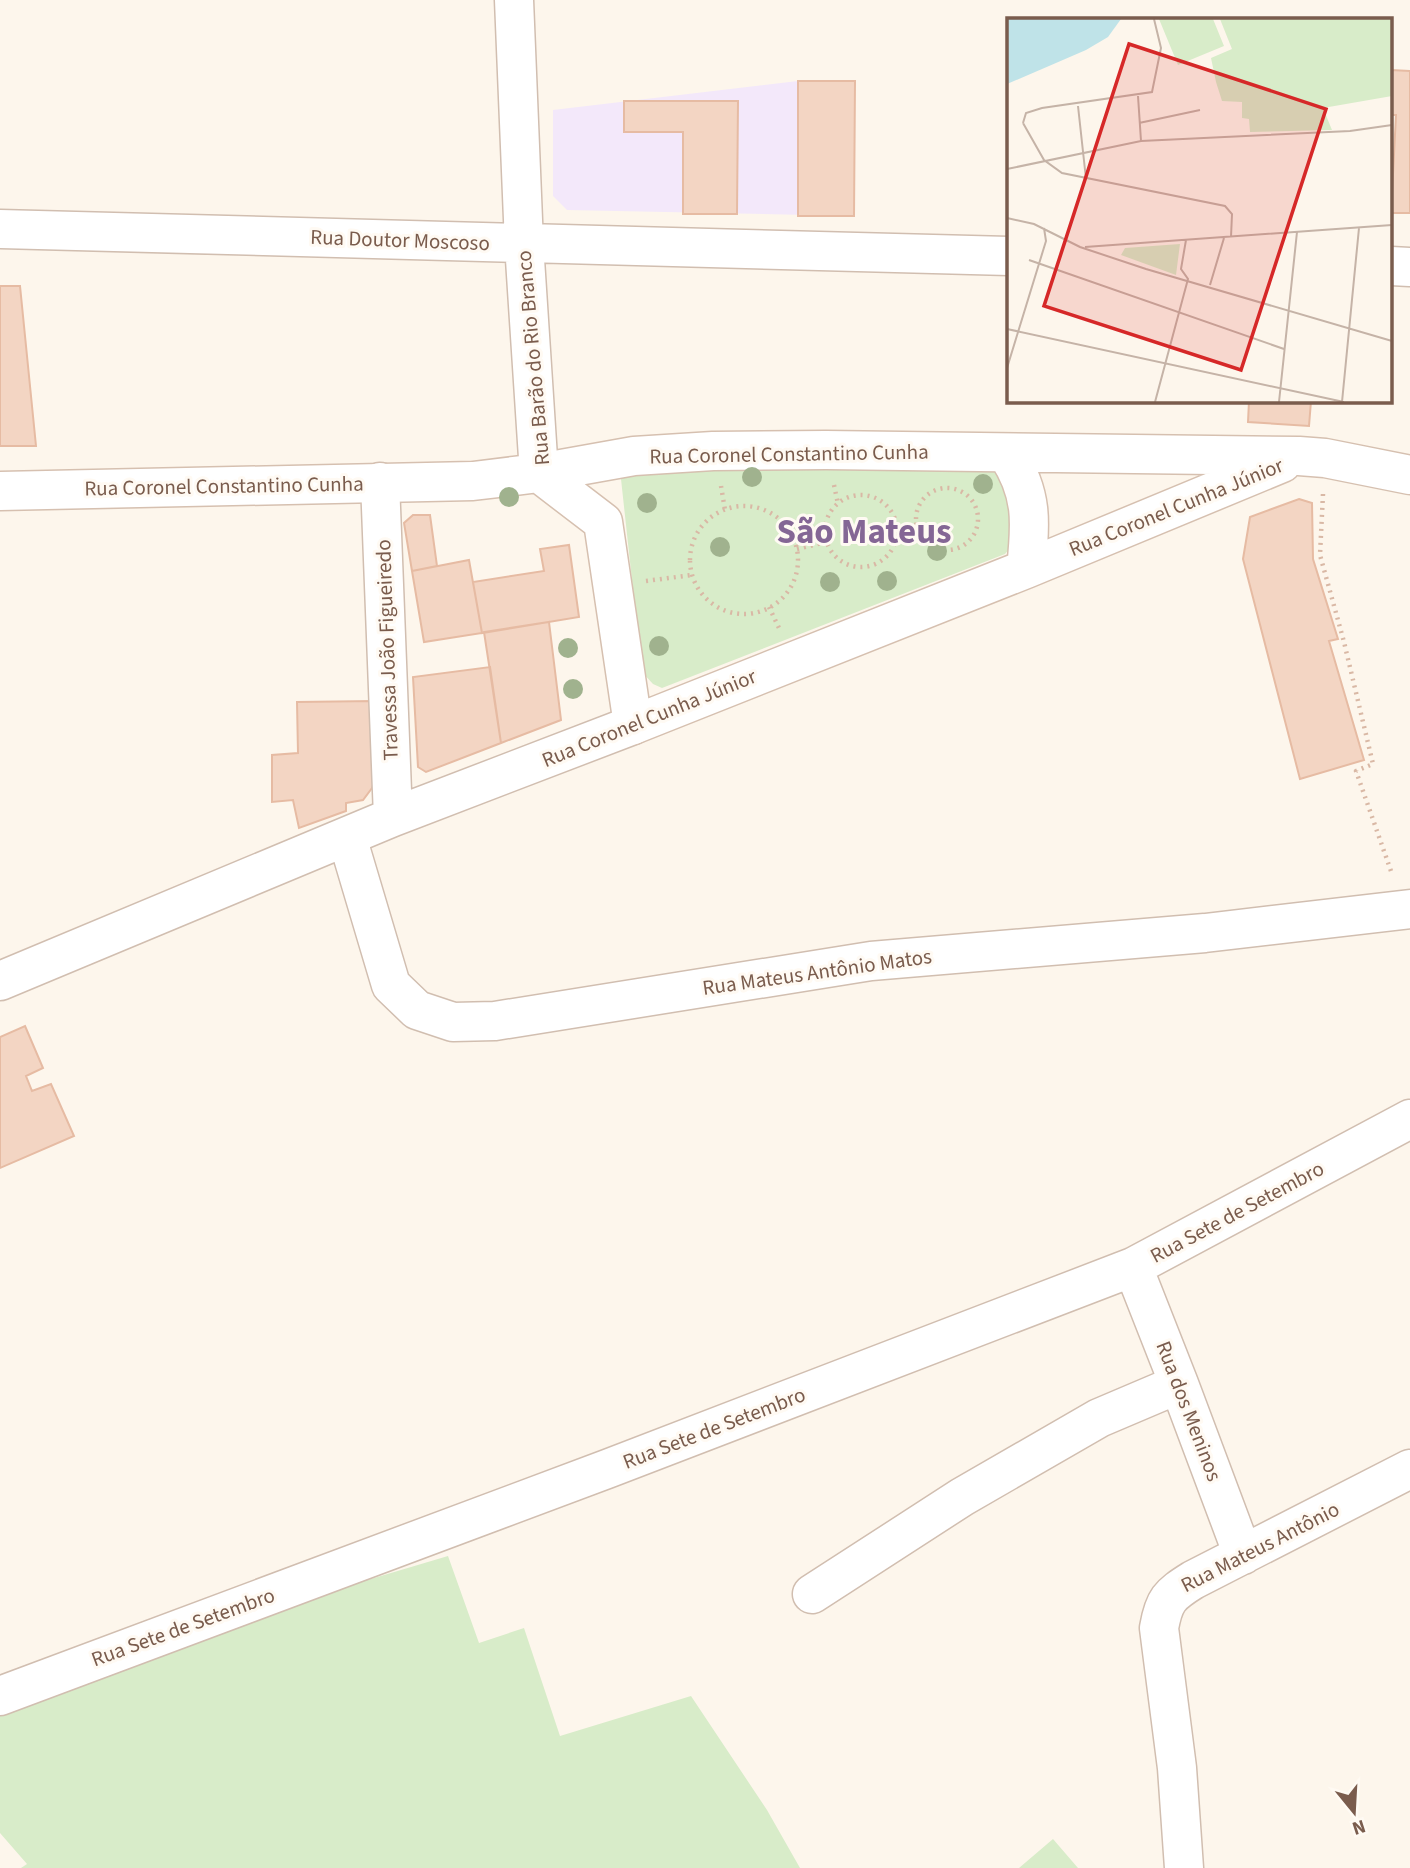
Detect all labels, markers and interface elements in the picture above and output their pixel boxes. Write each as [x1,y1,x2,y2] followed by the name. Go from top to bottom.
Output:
[1007,18,1392,402] inset map
[310,222,490,258] street label: Rua Doutor Moscoso
[509,249,557,467] street label: Rua Barão do Rio Branco
[649,437,929,471] street label: Rua Coronel Constantino Cunha
[1064,450,1289,564] street label: Rua Coronel Cunha Júnior
[84,469,364,503] street label: Rua Coronel Constantino Cunha
[776,507,952,557] district label: São Mateus
[368,539,406,761] street label: Travessa João Figueiredo
[537,661,762,775] street label: Rua Coronel Cunha Júnior
[700,941,934,1003] street label: Rua Mateus Antônio Matos
[1145,1153,1329,1271] street label: Rua Sete de Setembro
[1148,1336,1230,1486] street label: Rua dos Meninos
[618,1379,810,1477] street label: Rua Sete de Setembro
[1175,1494,1345,1600] street label: Rua Mateus Antônio
[87,1580,279,1674] street label: Rua Sete de Setembro
[1319,1777,1389,1847] north arrow
[1349,1812,1369,1842] text: N

